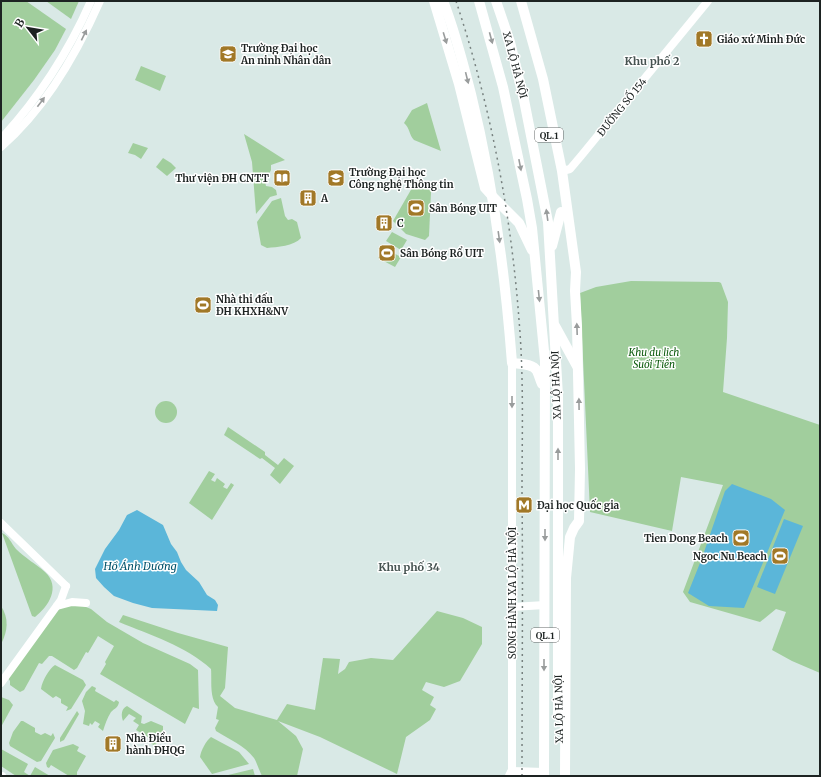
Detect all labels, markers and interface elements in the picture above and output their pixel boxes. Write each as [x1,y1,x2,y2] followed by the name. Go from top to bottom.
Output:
[8,8,48,48] north arrow
[11,16,28,30] text: B
[694,29,714,49] church icon: Giáo xứ Minh Đức
[81,30,87,41] one-way arrow
[500,30,531,100] street label: XA LỘ HÀ NỘI
[488,32,494,45] one-way arrow
[442,33,448,45] one-way arrow
[717,33,805,46] place label: Giáo xứ Minh Đức
[240,42,331,67] place label: Trường Đại học An ninh Nhân dân
[218,44,238,64] school or university icon: Trường Đại học An ninh Nhân dân
[625,54,680,68] district label: Khu phố 2
[464,73,470,85] one-way arrow
[593,74,649,139] street label: ĐƯỜNG SỐ 154
[37,96,46,107] one-way arrow
[535,128,563,142] road number: QL.1
[517,159,523,171] one-way arrow
[349,166,454,191] place label: Trường Đại học Công nghệ Thông tin
[272,168,292,188] library icon: Thư viện ĐH CNTT
[326,168,346,188] school or university icon: Trường Đại học Công nghệ Thông tin
[175,172,269,185] place label: Thư viện ĐH CNTT
[298,188,318,208] building icon: A
[320,192,329,205] place label: A
[406,198,426,218] sports icon: Sân Bóng UIT
[429,202,497,215] place label: Sân Bóng UIT
[544,209,550,221] one-way arrow
[374,213,394,233] building icon: C
[397,217,404,230] place label: C
[496,231,502,243] one-way arrow
[377,243,397,263] sports icon: Sân Bóng Rổ UIT
[400,246,484,260] place label: Sân Bóng Rổ UIT
[535,290,542,302] one-way arrow
[216,292,289,318] place label: Nhà thi đấu ĐH KHXH&NV
[193,295,213,315] sports icon: Nhà thi đấu ĐH KHXH&NV
[574,323,581,335] one-way arrow
[628,346,679,371] park label: Khu du lịch Suối Tiên
[547,350,564,420] street label: XA LỘ HÀ NỘI
[509,396,515,409] one-way arrow
[576,397,582,410] one-way arrow
[555,447,561,460] one-way arrow
[514,495,534,515] metro station icon: Đại học Quốc gia
[537,498,620,512] place label: Đại học Quốc gia
[505,527,519,659] street label: SONG HÀNH XA LỘ HÀ NỘI
[731,528,751,548] sports icon: Tien Dong Beach
[542,529,548,542] one-way arrow
[644,532,728,545] place label: Tien Dong Beach
[770,546,790,566] sports icon: Ngoc Nu Beach
[693,550,767,563] place label: Ngoc Nu Beach
[102,559,177,573] water label: Hồ Ánh Dương
[378,560,440,574] district label: Khu phố 34
[531,628,559,642] road number: QL.1
[541,659,548,671] one-way arrow
[551,674,566,743] street label: XA LỘ HÀ NỘI
[126,731,185,757] place label: Nhà Điều hành ĐHQG
[103,734,123,754] building icon: Nhà Điều hành ĐHQG

